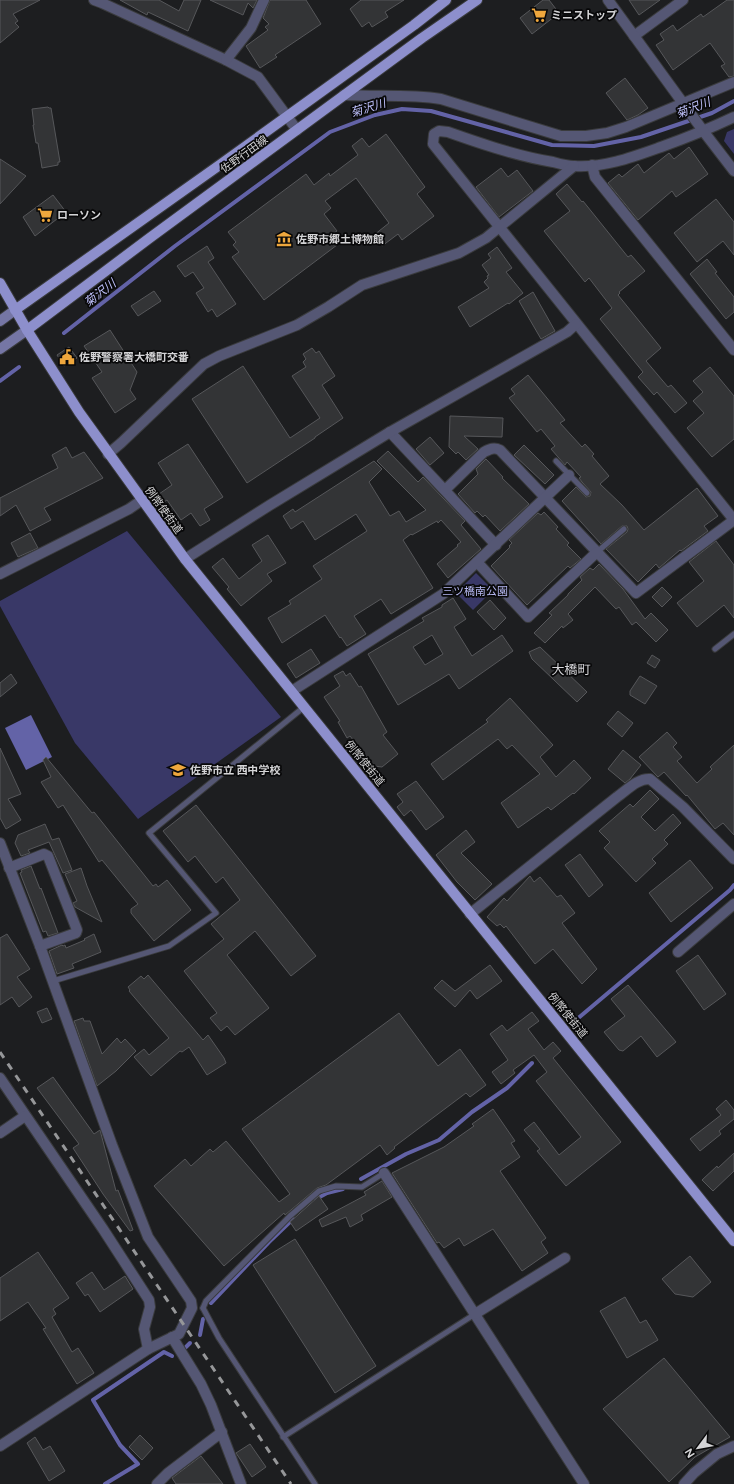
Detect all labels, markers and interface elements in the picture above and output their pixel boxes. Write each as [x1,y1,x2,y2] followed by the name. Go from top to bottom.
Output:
[530,6,548,24] supermarket icon: ミニストップ
[551,9,617,22] place label: ミニストップ
[674,94,714,121] water label: 菊沢川
[349,95,389,120] water label: 菊沢川
[218,133,270,176] street label: 佐野行田線
[36,206,54,224] supermarket icon: ローソン
[57,209,101,222] place label: ローソン
[275,230,293,248] museum icon: 佐野市郷土博物館
[296,233,384,246] place label: 佐野市郷土博物館
[82,275,120,310] water label: 菊沢川
[58,348,76,366] public building icon: 佐野警察署大橋町交番
[79,351,189,364] place label: 佐野警察署大橋町交番
[142,484,185,536] street label: 例幣使街道
[442,585,508,598] park label: 三ツ橋南公園
[551,662,591,677] district label: 大橋町
[342,738,387,789] street label: 例幣使街道
[169,761,187,779] school or university icon: 佐野市立 西中学校
[190,764,281,777] place label: 佐野市立 西中学校
[545,990,590,1041] street label: 例幣使街道
[678,1428,718,1468] north arrow
[682,1446,698,1460] text: N

